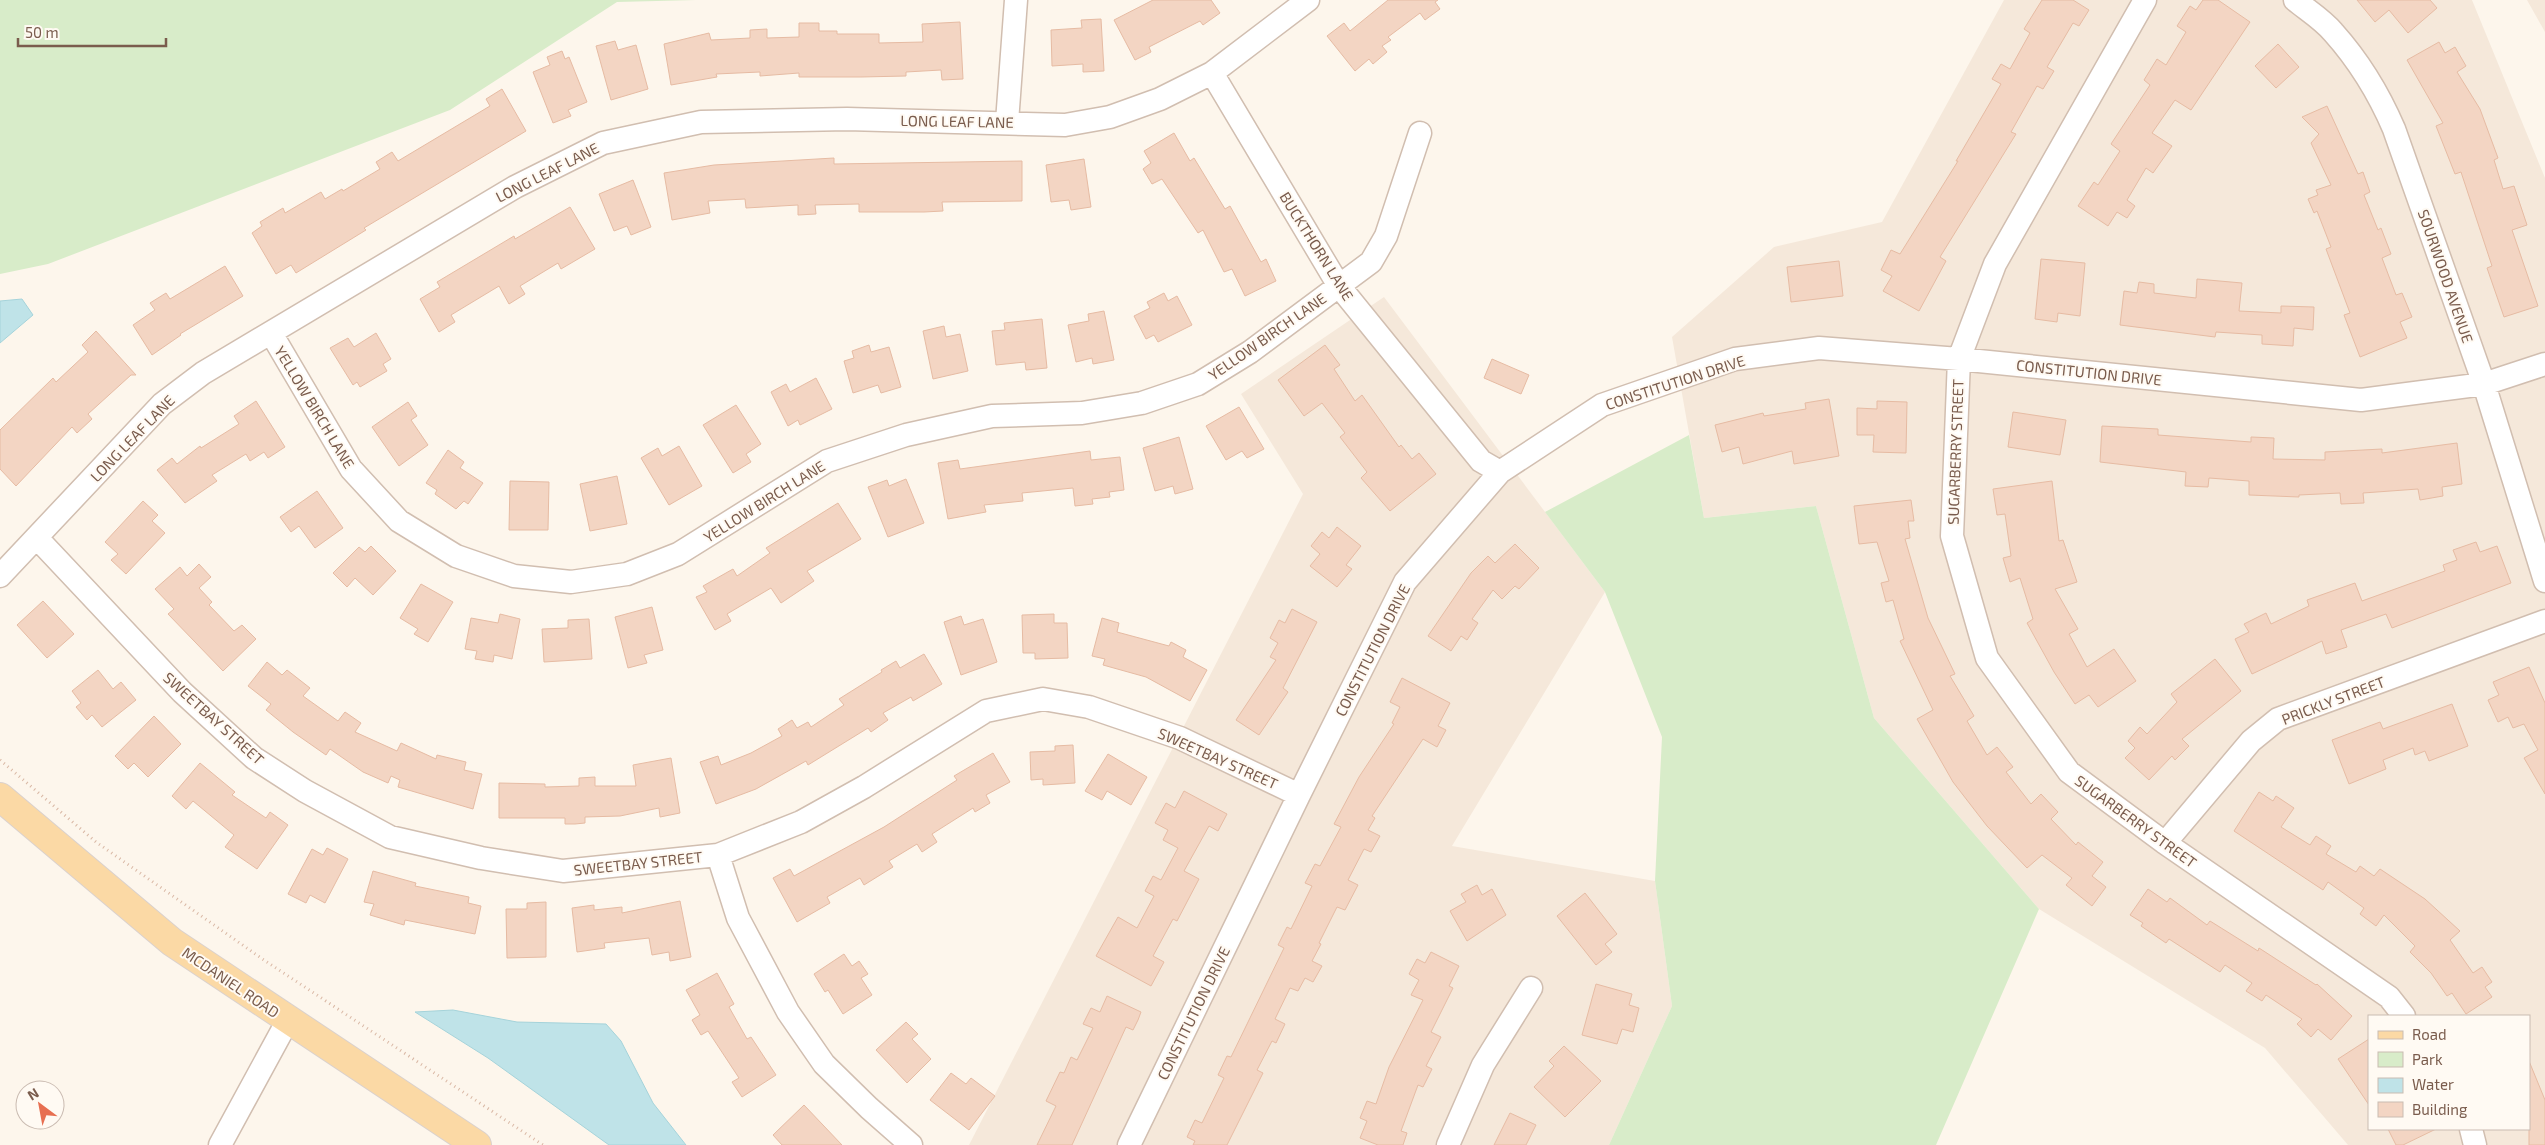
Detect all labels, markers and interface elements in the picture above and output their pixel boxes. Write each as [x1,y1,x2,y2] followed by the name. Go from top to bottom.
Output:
[18,15,165,47] scale bar
[25,23,59,41] text: 50 m
[900,111,1014,131] street label: LONG LEAF LANE
[492,138,602,206] street label: LONG LEAF LANE
[1276,188,1358,304] street label: BUCKTHORN LANE
[2415,207,2477,345] street label: SOURWOOD AVENUE
[1205,289,1329,383] street label: YELLOW BIRCH LANE
[271,342,359,472] street label: YELLOW BIRCH LANE
[1603,351,1747,413] street label: CONSTITUTION DRIVE
[2015,355,2163,389] street label: CONSTITUTION DRIVE
[1943,378,1967,525] street label: SUGARBERRY STREET
[86,391,178,485] street label: LONG LEAF LANE
[700,456,828,546] street label: YELLOW BIRCH LANE
[1331,581,1413,719] street label: CONSTITUTION DRIVE
[160,668,268,768] street label: SWEETBAY STREET
[2279,672,2387,728] street label: PRICKLY STREET
[1155,723,1281,793] street label: SWEETBAY STREET
[2072,771,2201,871] street label: SUGARBERRY STREET
[573,847,704,879] street label: SWEETBAY STREET
[179,943,283,1021] street label: MCDANIEL ROAD
[1153,943,1233,1083] street label: CONSTITUTION DRIVE
[2368,1015,2530,1130] legend
[2412,1025,2447,1043] text: Road
[2412,1050,2443,1068] text: Park
[2412,1075,2454,1093] text: Water
[15,1080,65,1130] north arrow
[24,1084,42,1103] text: N
[2412,1100,2468,1118] text: Building

